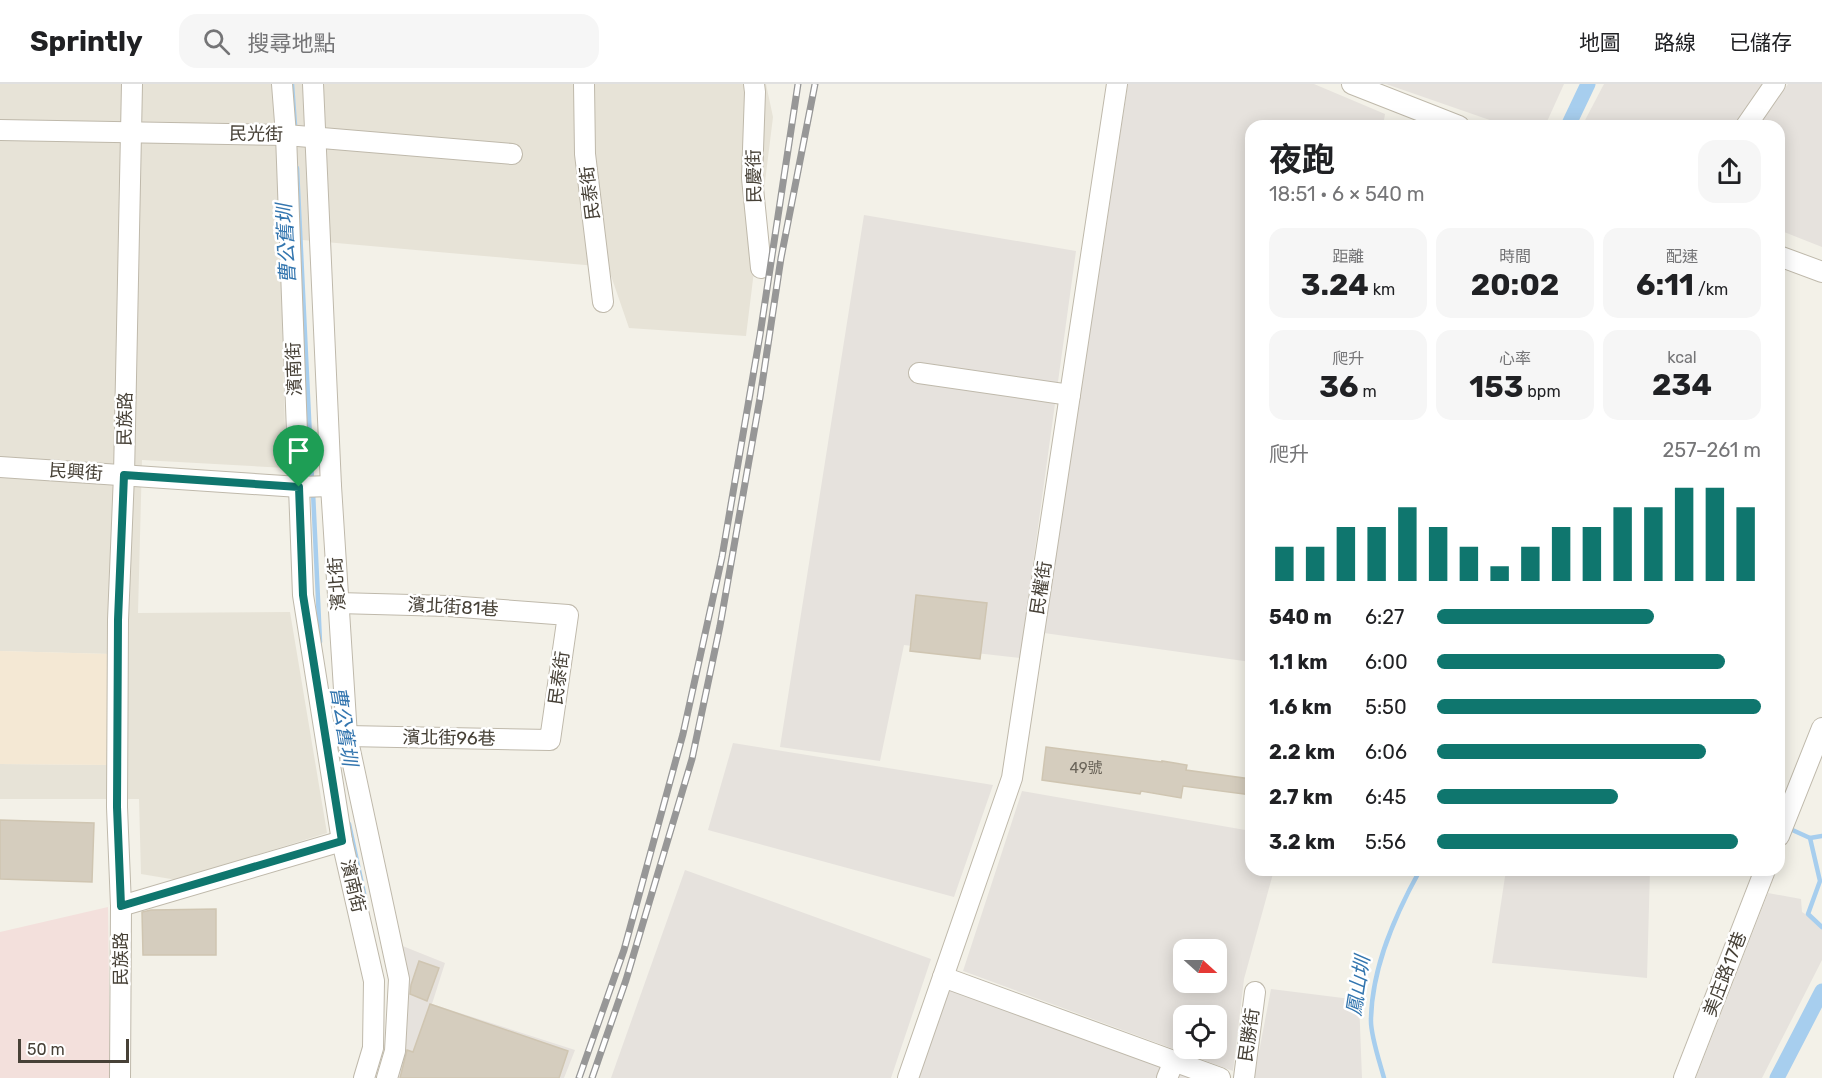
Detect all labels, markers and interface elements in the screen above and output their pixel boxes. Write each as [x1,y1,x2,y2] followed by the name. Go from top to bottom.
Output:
[179,14,599,68] search box
[30,25,143,58] text: Sprintly
[200,25,233,58] icon: search
[248,30,336,57] text: 搜尋地點
[1579,30,1621,55] text: 地圖
[1654,30,1696,55] text: 路線
[1729,30,1792,55] text: 已儲存
[229,123,283,145] street label: 民光街
[1269,140,1335,179] text: 夜跑
[1698,140,1761,203] button: share
[743,149,765,203] street label: 民慶街
[576,165,604,221] street label: 民泰街
[1269,182,1425,206] text: 18:51 · 6 × 540 m
[272,200,300,285] water label: 曹公舊圳
[1332,247,1364,266] text: 距離
[1499,247,1531,266] text: 時間
[1666,247,1698,266] text: 配速
[1301,267,1369,303] text: 3.24
[1471,267,1559,303] text: 20:02
[1636,267,1694,303] text: 6:11
[1369,280,1395,299] text: km
[1694,280,1728,299] text: /km
[282,342,306,396] street label: 濱南街
[1667,348,1697,367] text: kcal
[1332,349,1364,368] text: 爬升
[1499,349,1531,368] text: 心率
[1652,367,1712,403] text: 234
[1319,369,1359,405] text: 36
[1469,369,1523,405] text: 153
[1359,382,1377,401] text: m
[1523,382,1561,401] text: bpm
[114,392,136,446] street label: 民族路
[273,425,324,487] pin
[282,434,315,467] icon: arrive
[1663,438,1761,462] text: 257–261 m
[1269,442,1309,466] text: 爬升
[48,459,104,485] street label: 民興街
[324,556,350,612] street label: 濱北街
[1026,560,1056,616] street label: 民權街
[407,594,499,620] street label: 濱北街81巷
[1269,605,1332,629] text: 540 m
[1365,605,1404,629] text: 6:27
[544,650,574,706] street label: 民泰街
[1269,650,1328,674] text: 1.1 km
[1365,650,1408,674] text: 6:00
[326,685,363,770] water label: 曹公舊圳
[1269,695,1332,719] text: 1.6 km
[1365,695,1407,719] text: 5:50
[402,726,496,750] street label: 濱北街96巷
[1269,740,1335,764] text: 2.2 km
[1365,740,1407,764] text: 6:06
[1069,759,1103,777] house number: 49號
[1269,785,1333,809] text: 2.7 km
[1365,785,1406,809] text: 6:45
[1269,830,1335,854] text: 3.2 km
[1365,830,1406,854] text: 5:56
[336,857,370,915] street label: 濱南街
[1699,929,1751,1019] street label: 美庄路17巷
[110,932,132,986] street label: 民族路
[1173,939,1227,993] north arrow
[1173,939,1227,1059] map controls
[1341,952,1375,1018] water label: 鳳山圳
[1173,1005,1227,1059] button: locate
[1234,1007,1264,1063] street label: 民勝街
[18,1036,129,1064] scale bar
[27,1040,65,1059] text: 50 m

